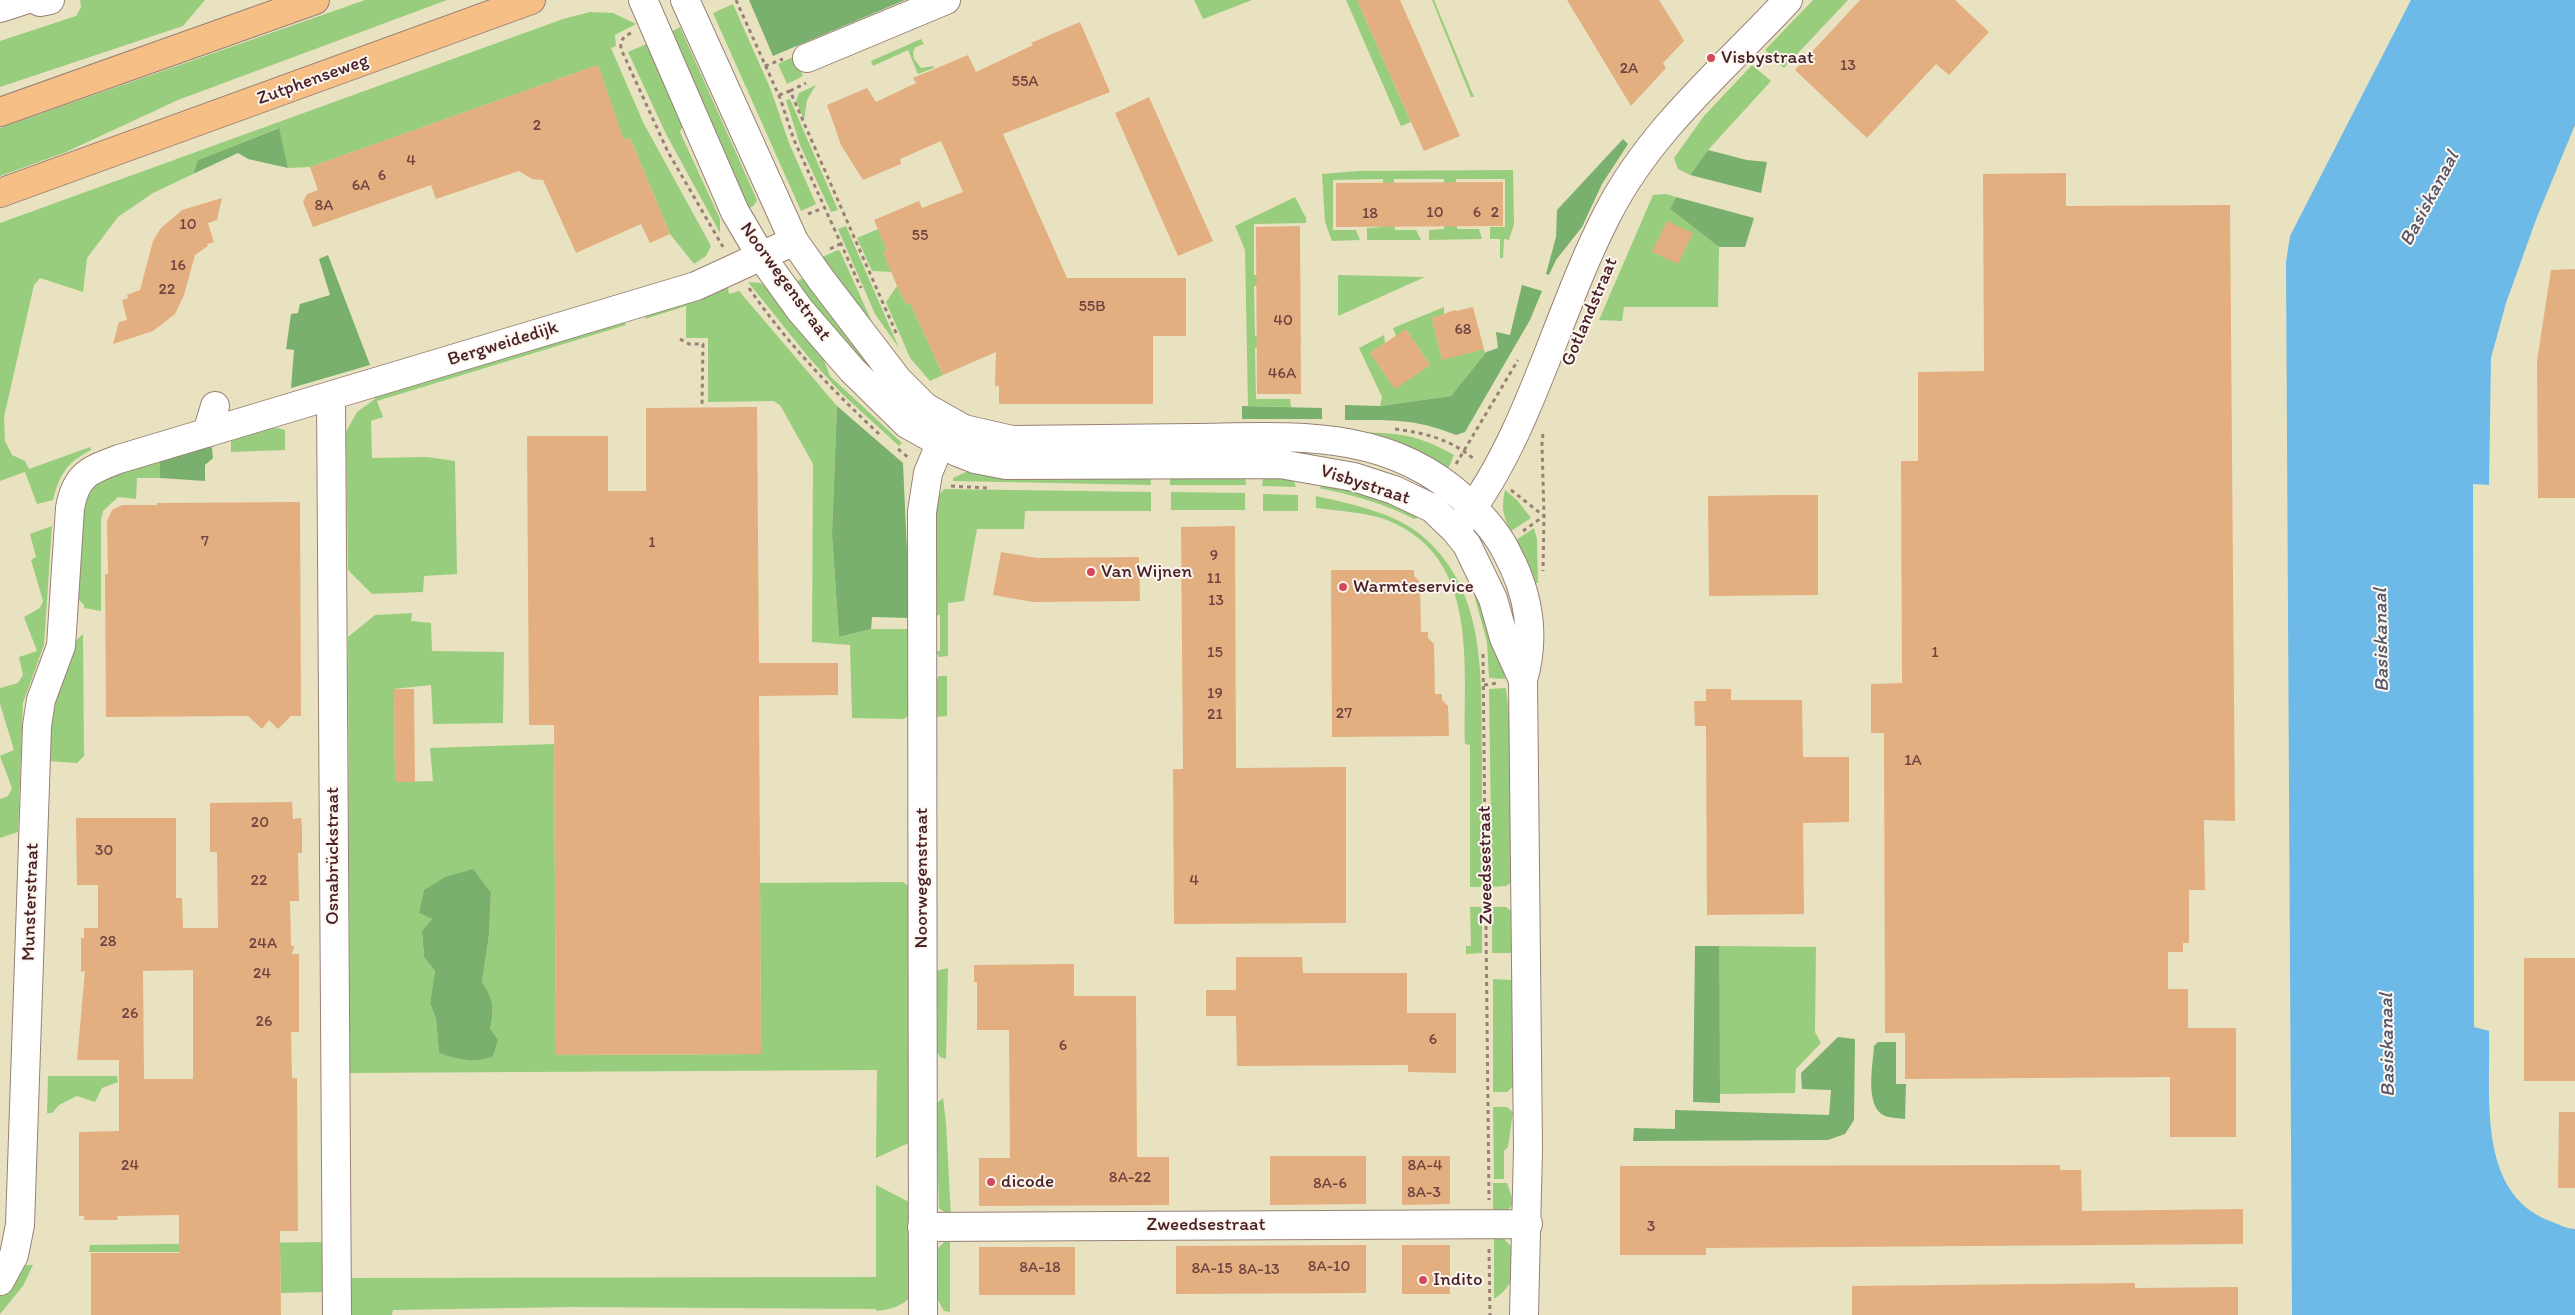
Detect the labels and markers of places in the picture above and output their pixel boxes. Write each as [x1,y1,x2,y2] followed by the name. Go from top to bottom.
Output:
[1721,47,1814,69] place label: Visbystraat
[1705,52,1717,64] marker: Visbystraat
[1101,561,1192,583] place label: Van Wijnen
[1085,566,1097,578] marker: Van Wijnen
[1353,576,1474,598] place label: Warmteservice
[1337,581,1349,593] marker: Warmteservice
[1001,1171,1054,1193] place label: dicode
[985,1176,997,1188] marker: dicode
[1433,1269,1483,1291] place label: Indito
[1417,1274,1429,1286] marker: Indito

